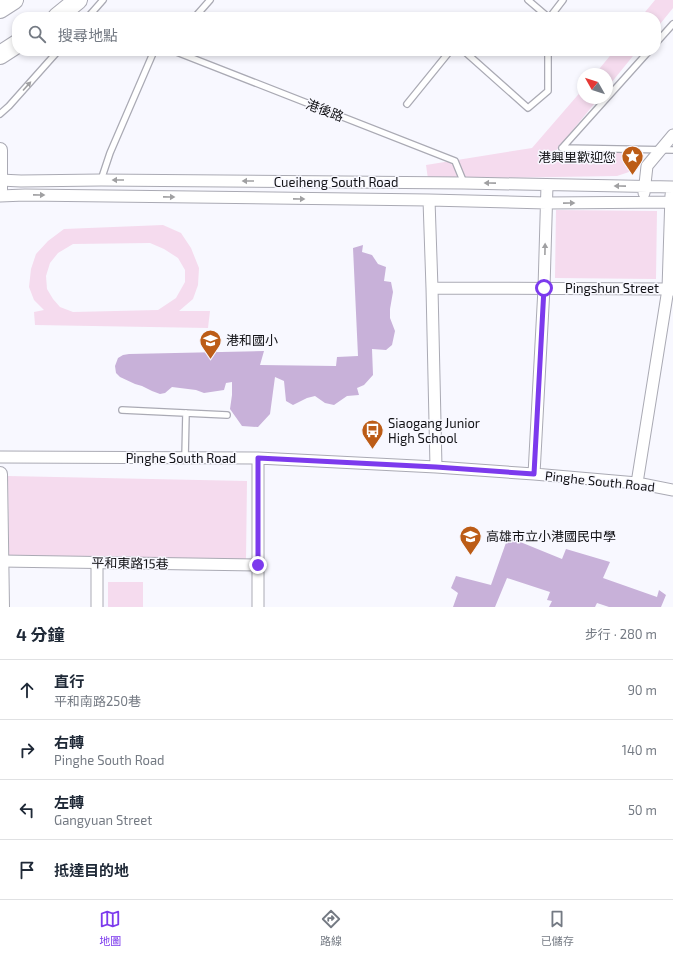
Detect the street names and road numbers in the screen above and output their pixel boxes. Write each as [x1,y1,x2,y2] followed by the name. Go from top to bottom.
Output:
[304,96,346,124] street label: 港後路
[274,174,398,190] street label: Cueiheng South Road
[565,280,659,296] street label: Pingshun Street
[126,450,236,466] street label: Pinghe South Road
[544,467,656,495] street label: Pinghe South Road
[91,554,169,572] street label: 平和東路15巷

